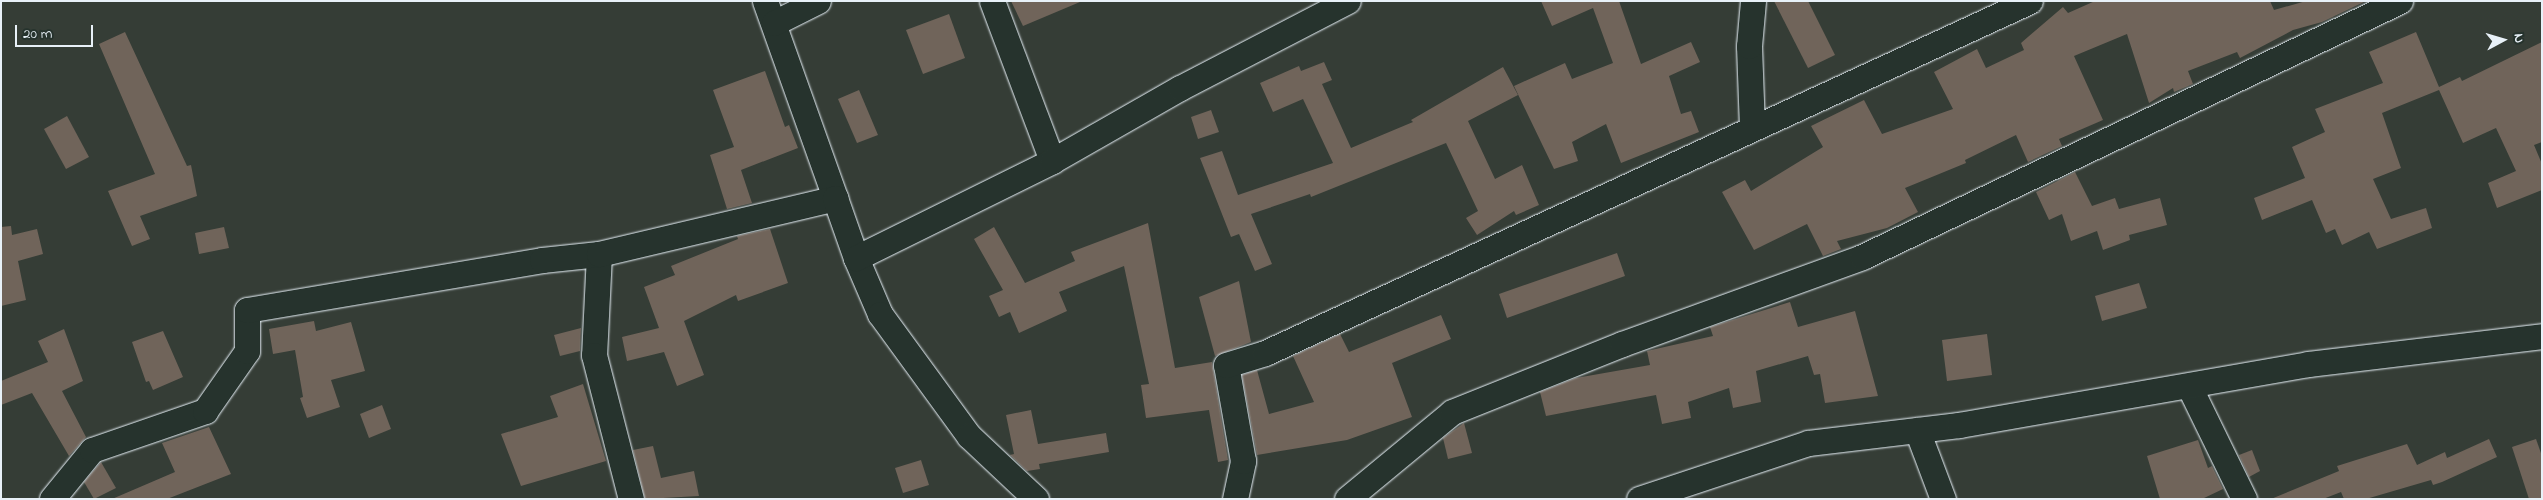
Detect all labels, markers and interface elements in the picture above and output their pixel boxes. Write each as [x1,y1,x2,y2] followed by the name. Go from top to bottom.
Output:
[18,15,95,47] scale bar
[2478,15,2528,65] north arrow
[23,23,52,45] text: 20 m
[2507,33,2529,44] text: N

